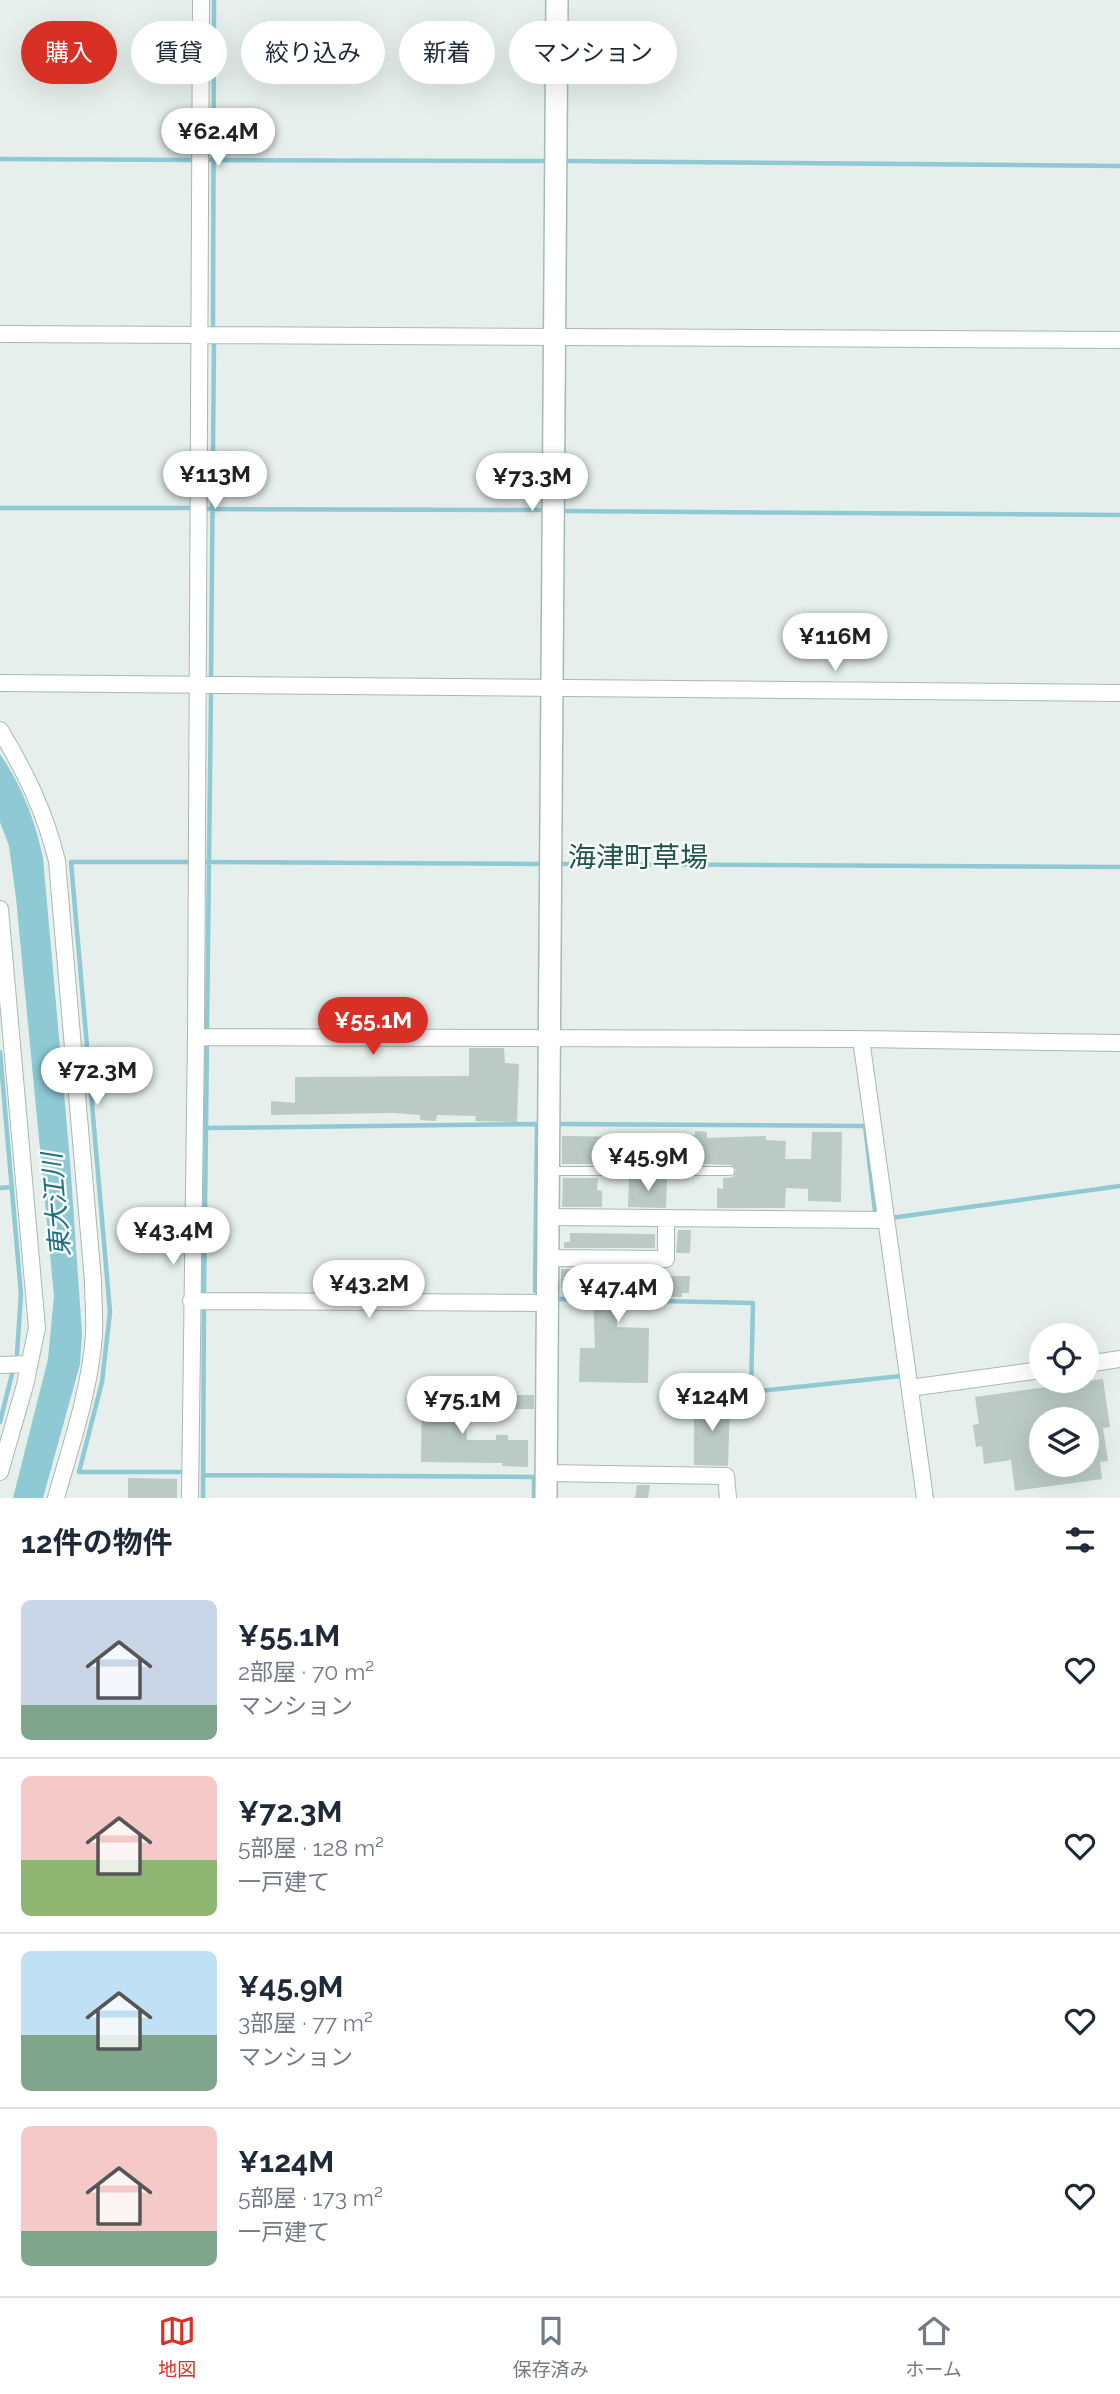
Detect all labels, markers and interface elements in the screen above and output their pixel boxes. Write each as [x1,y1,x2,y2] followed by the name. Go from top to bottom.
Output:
[21,21,117,84] chip: 購入
[131,21,227,84] chip: 賃貸
[241,21,385,84] chip: 絞り込み
[399,21,495,84] chip: 新着
[509,21,677,84] chip: マンション
[161,108,275,168] pin: ¥62.4M
[177,117,259,144] text: ¥62.4M
[166,452,264,511] pin: ¥113M
[475,454,589,513] pin: ¥73.3M
[179,460,251,487] text: ¥113M
[492,462,572,489] text: ¥73.3M
[786,614,884,673] pin: ¥116M
[799,622,871,649] text: ¥116M
[568,841,708,874] district label: 海津町草場
[316,998,430,1057] pin: ¥55.1M
[334,1006,412,1033] text: ¥55.1M
[40,1048,154,1107] pin: ¥72.3M
[57,1056,137,1083] text: ¥72.3M
[591,1134,705,1193] pin: ¥45.9M
[608,1142,688,1169] text: ¥45.9M
[36,1149,75,1258] water label: 東大江川
[116,1208,230,1267] pin: ¥43.4M
[133,1216,213,1243] text: ¥43.4M
[312,1260,426,1320] pin: ¥43.2M
[561,1264,675,1324] pin: ¥47.4M
[329,1269,409,1296] text: ¥43.2M
[578,1273,658,1300] text: ¥47.4M
[1029,1323,1099,1477] map controls
[1029,1323,1099,1393] button: locate
[663,1374,761,1433] pin: ¥124M
[405,1376,519,1436] pin: ¥75.1M
[675,1382,749,1409] text: ¥124M
[423,1385,501,1412] text: ¥75.1M
[1029,1407,1099,1477] button: layers
[1061,1521,1099,1559] icon: filters
[21,1525,173,1560] text: 12件の物件
[238,1618,340,1653] text: ¥55.1M
[77,1628,161,1712] icon: home
[1061,1651,1099,1689] icon: heart
[238,1658,374,1685] text: 2部屋 · 70 m²
[238,1692,353,1719] text: マンション
[238,1794,343,1829] text: ¥72.3M
[77,1804,161,1888] icon: home
[1061,1827,1099,1865] icon: heart
[238,1834,384,1861] text: 5部屋 · 128 m²
[238,1868,330,1895] text: 一戸建て
[238,1969,343,2004] text: ¥45.9M
[77,1979,161,2063] icon: home
[1061,2002,1099,2040] icon: heart
[238,2009,373,2036] text: 3部屋 · 77 m²
[238,2043,353,2070] text: マンション
[238,2144,334,2179] text: ¥124M
[77,2154,161,2238] icon: home
[1061,2177,1099,2215] icon: heart
[238,2184,383,2211] text: 5部屋 · 173 m²
[238,2218,330,2245] text: 一戸建て
[158,2312,196,2381] tab: 地図
[513,2312,589,2381] tab: 保存済み
[905,2312,962,2381] tab: ホーム

